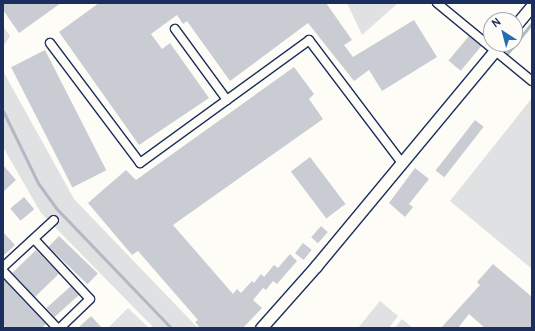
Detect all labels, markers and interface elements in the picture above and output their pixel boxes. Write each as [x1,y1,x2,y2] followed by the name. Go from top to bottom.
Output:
[483,12,523,52] north arrow
[489,15,503,30] text: N

